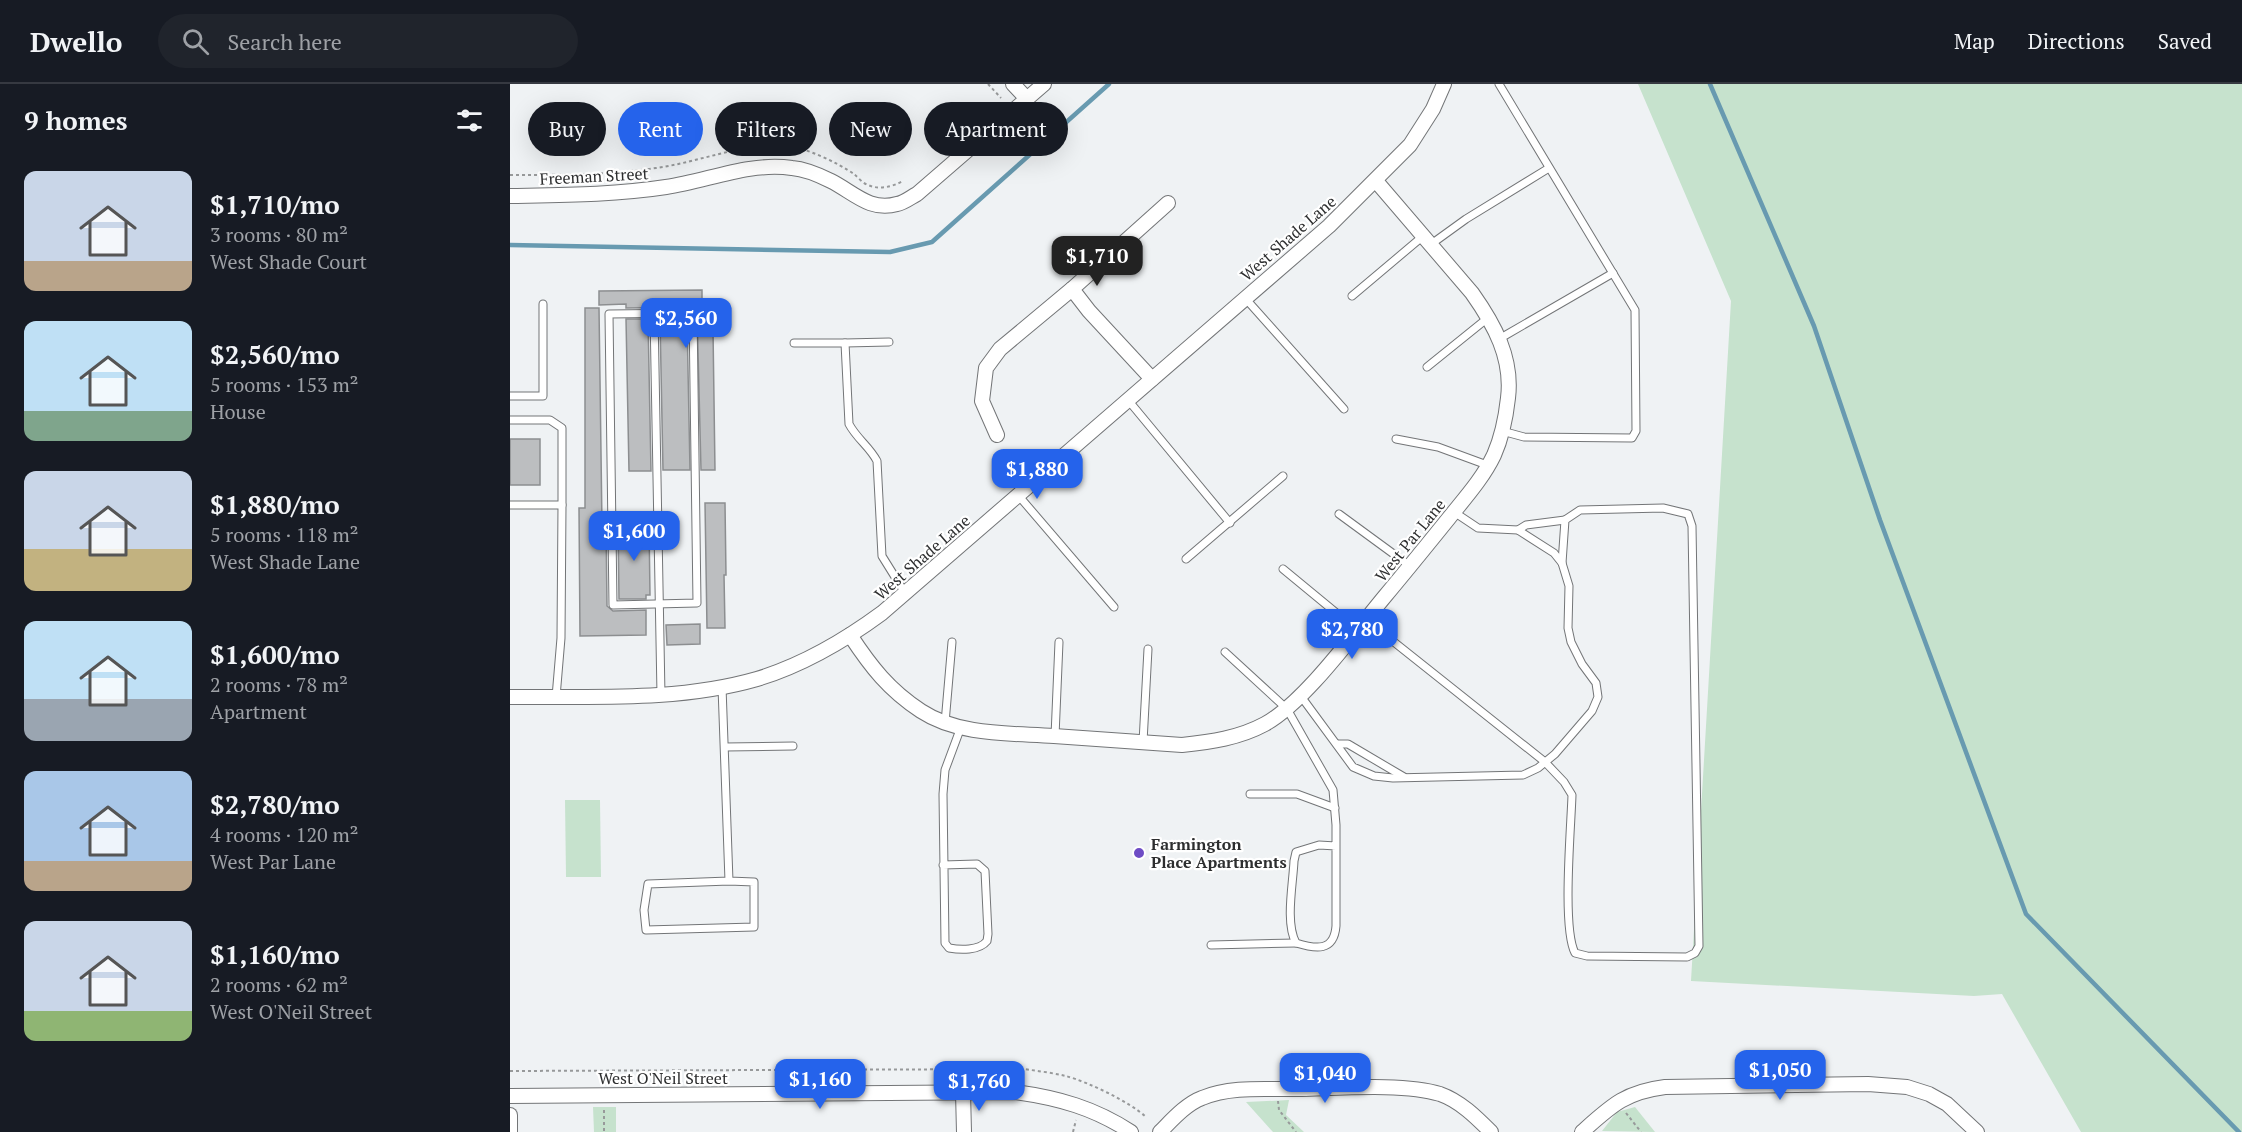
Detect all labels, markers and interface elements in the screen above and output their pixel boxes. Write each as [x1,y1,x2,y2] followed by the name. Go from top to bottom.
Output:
[158,14,578,68] search box
[30,23,122,60] text: Dwello
[179,25,212,58] icon: search
[227,27,342,56] text: Search here
[1954,27,1995,55] text: Map
[2028,27,2125,55] text: Directions
[2158,27,2212,55] text: Saved
[528,102,606,156] chip: Buy
[618,102,703,156] chip: Rent
[715,102,817,156] chip: Filters
[829,102,912,156] chip: New
[924,102,1068,156] chip: Apartment
[24,103,128,137] text: 9 homes
[453,104,486,137] icon: filters
[539,162,649,190] street label: Freeman Street
[210,187,340,221] text: $1,710/mo
[1236,190,1340,286] street label: West Shade Lane
[72,195,144,267] icon: home
[210,221,348,248] text: 3 rooms · 80 m²
[1048,236,1146,287] pin: $1,710
[1066,242,1128,269] text: $1,710
[210,248,367,275] text: West Shade Court
[637,298,735,349] pin: $2,560
[655,304,717,331] text: $2,560
[210,337,340,371] text: $2,560/mo
[72,345,144,417] icon: home
[210,371,358,398] text: 5 rooms · 153 m²
[210,398,266,425] text: House
[988,449,1086,500] pin: $1,880
[1006,455,1068,482] text: $1,880
[210,487,340,521] text: $1,880/mo
[1370,494,1450,586] street label: West Par Lane
[72,495,144,567] icon: home
[870,509,974,605] street label: West Shade Lane
[585,511,683,562] pin: $1,600
[603,517,665,544] text: $1,600
[210,521,358,548] text: 5 rooms · 118 m²
[210,548,360,575] text: West Shade Lane
[1303,609,1401,660] pin: $2,780
[1321,615,1383,642] text: $2,780
[210,637,340,671] text: $1,600/mo
[72,645,144,717] icon: home
[210,671,348,698] text: 2 rooms · 78 m²
[210,698,307,725] text: Apartment
[210,787,340,821] text: $2,780/mo
[72,795,144,867] icon: home
[210,821,358,848] text: 4 rooms · 120 m²
[1151,833,1287,873] place label: Farmington Place Apartments
[1132,846,1146,860] marker: Farmington Place Apartments
[210,848,336,875] text: West Par Lane
[210,937,340,971] text: $1,160/mo
[72,945,144,1017] icon: home
[210,971,348,998] text: 2 rooms · 62 m²
[210,998,372,1025] text: West O'Neil Street
[1731,1050,1829,1101] pin: $1,050
[1276,1053,1374,1104] pin: $1,040
[1749,1056,1811,1083] text: $1,050
[771,1059,869,1110] pin: $1,160
[1294,1059,1356,1086] text: $1,040
[930,1061,1028,1112] pin: $1,760
[789,1065,851,1092] text: $1,160
[598,1067,728,1089] street label: West O'Neil Street
[948,1067,1010,1094] text: $1,760

